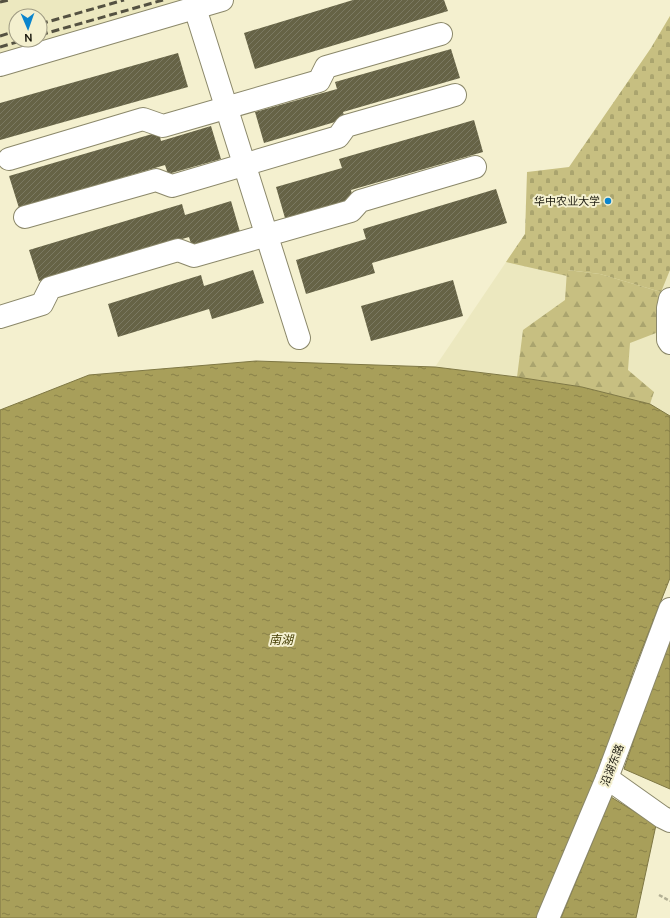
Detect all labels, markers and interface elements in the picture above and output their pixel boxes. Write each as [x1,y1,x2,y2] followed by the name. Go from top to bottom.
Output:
[8,8,48,48] north arrow
[24,31,33,45] text: N
[534,194,600,208] place label: 华中农业大学
[603,196,613,206] marker: 华中农业大学
[269,632,295,648] water label: 南湖
[598,742,626,788] street label: 沿湖东路

